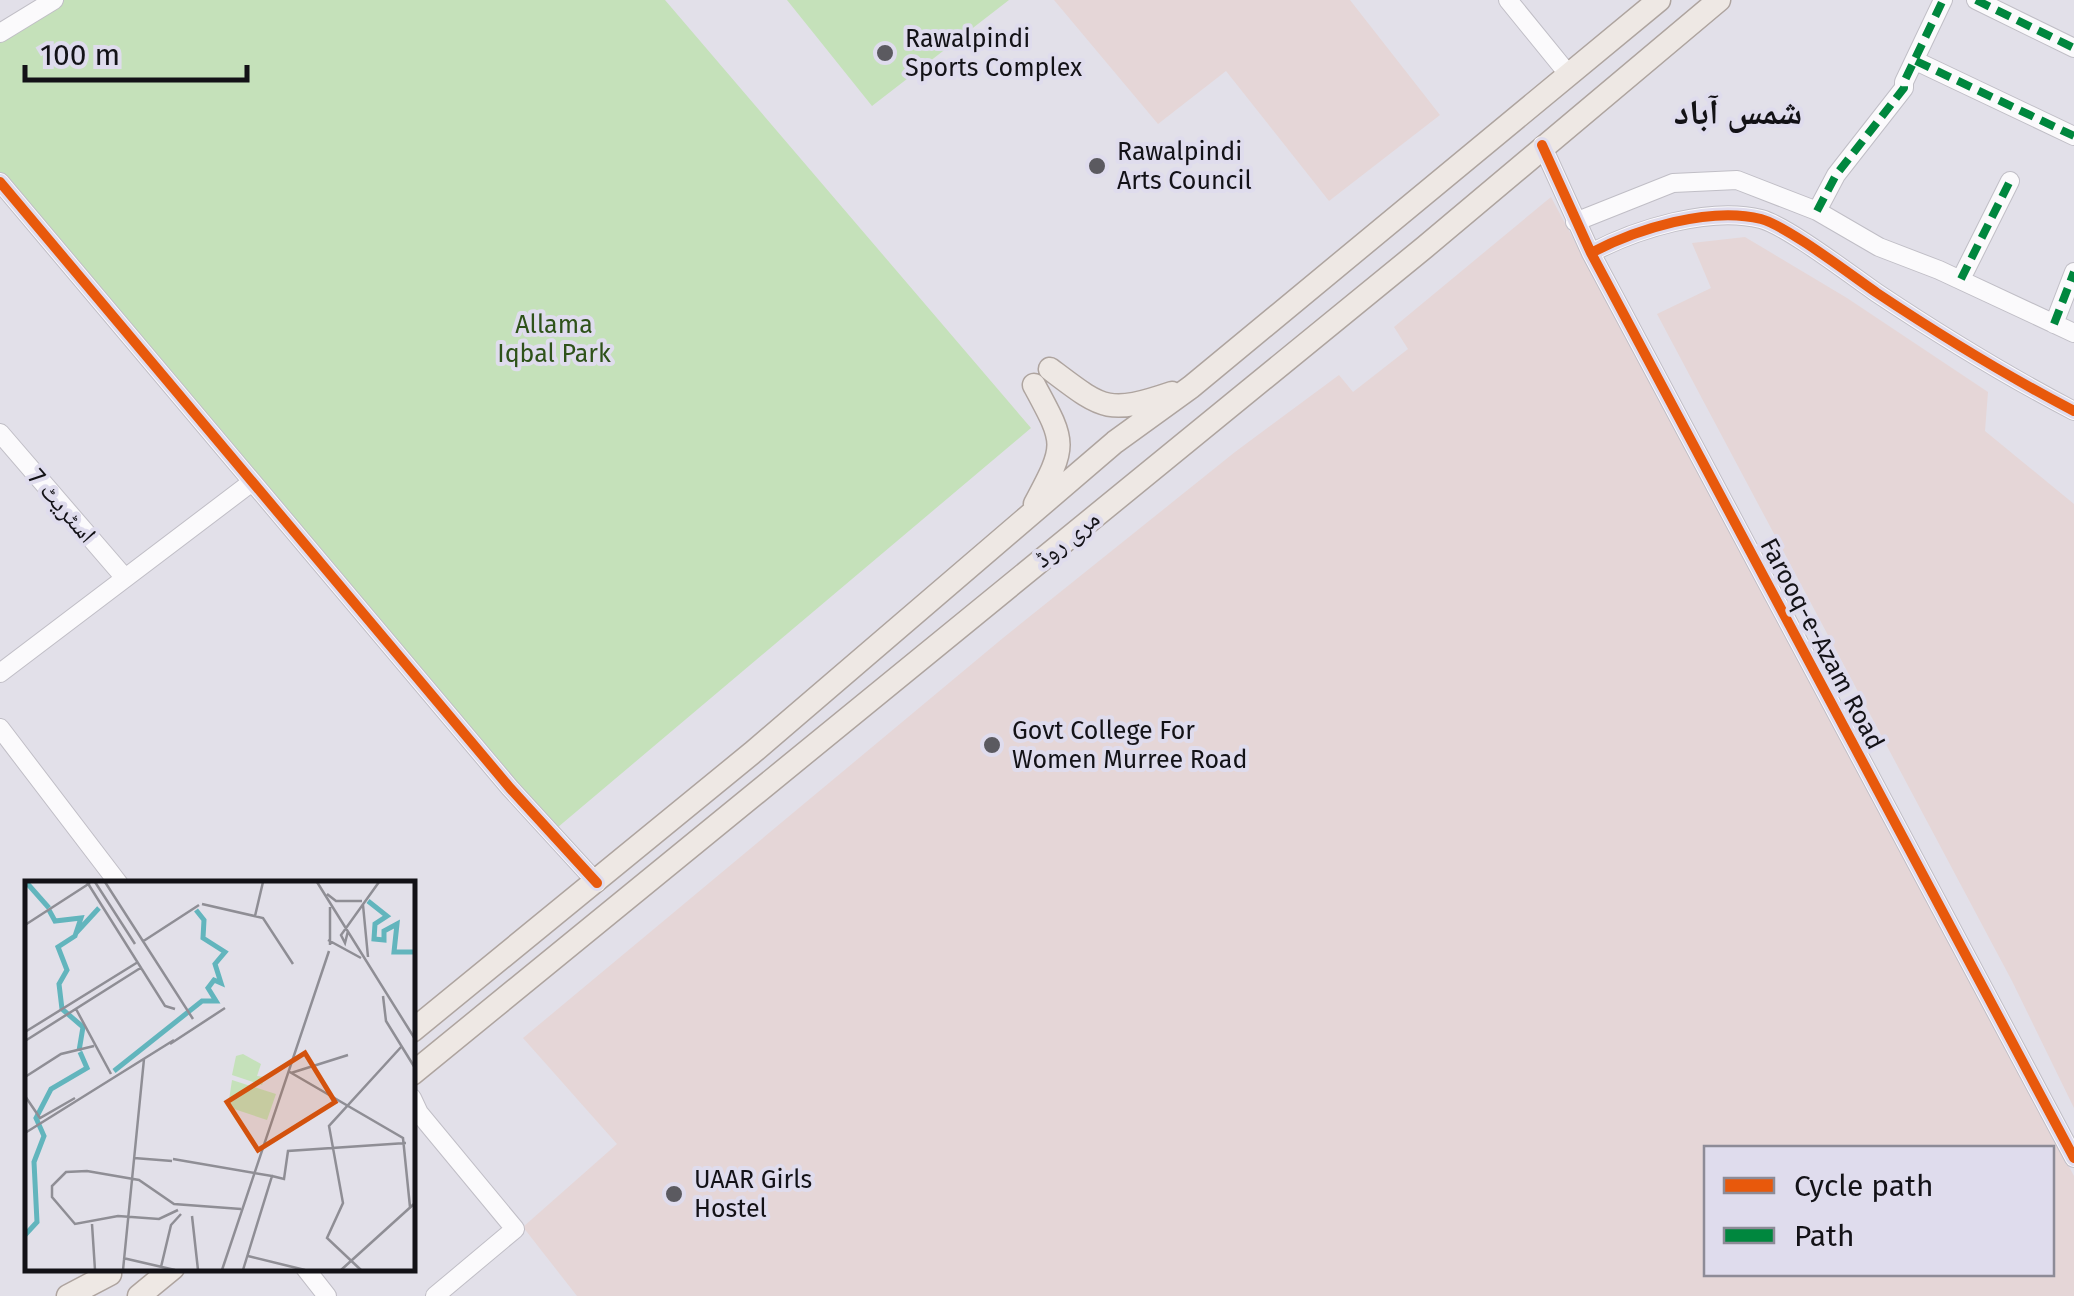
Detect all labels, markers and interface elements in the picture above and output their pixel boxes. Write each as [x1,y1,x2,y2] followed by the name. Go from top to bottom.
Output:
[25,20,248,82] scale bar
[905,24,1082,83] place label: Rawalpindi Sports Complex
[40,37,120,73] text: 100 m
[874,42,896,64] marker: Rawalpindi Sports Complex
[1674,91,1802,133] district label: شمس آباد
[1117,137,1252,196] place label: Rawalpindi Arts Council
[1086,155,1108,177] marker: Rawalpindi Arts Council
[497,310,611,369] park label: Allama Iqbal Park
[22,463,102,549] street label: اسٹریٹ 7
[1028,504,1106,574] street label: مری روڈ
[1754,533,1890,755] street label: Farooq-e-Azam Road
[1012,716,1247,775] place label: Govt College For Women Murree Road
[981,734,1003,756] marker: Govt College For Women Murree Road
[25,881,415,1271] inset map
[1704,1146,2054,1276] legend
[694,1165,812,1224] place label: UAAR Girls Hostel
[1794,1168,1933,1204] text: Cycle path
[663,1183,685,1205] marker: UAAR Girls Hostel
[1794,1218,1855,1254] text: Path

